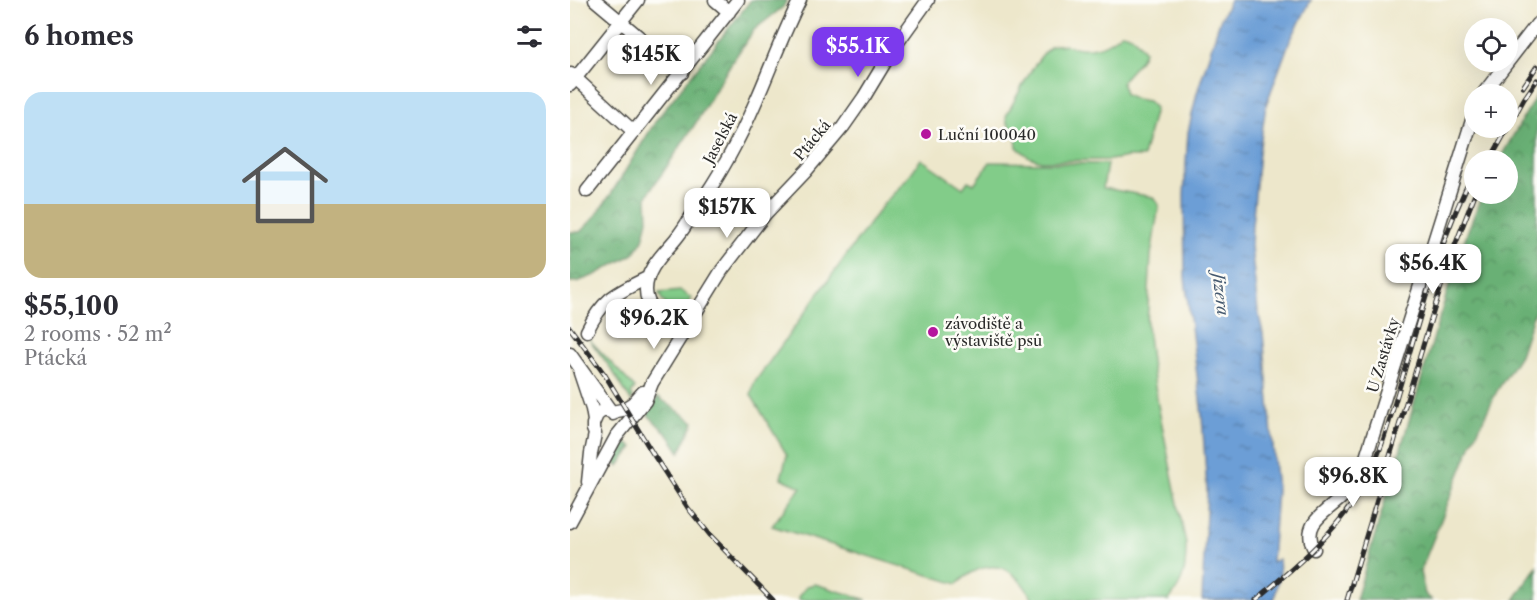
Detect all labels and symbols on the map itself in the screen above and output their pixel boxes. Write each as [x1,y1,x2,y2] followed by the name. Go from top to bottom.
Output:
[809,27,907,78] pin: $55.1K
[609,35,693,86] pin: $145K
[698,109,741,169] street label: Jaselská
[790,116,835,164] street label: Ptácká
[938,125,1036,144] place label: Luční 100040
[919,127,933,141] marker: Luční 100040
[685,188,769,239] pin: $157K
[1384,244,1482,295] pin: $56.4K
[1208,267,1234,317] water label: Jizera
[605,299,703,350] pin: $96.2K
[944,314,1042,350] place label: závodiště a výstaviště psů
[1363,314,1404,395] street label: U Zastávky
[926,325,940,339] marker: závodiště a výstaviště psů
[1304,457,1402,508] pin: $96.8K

